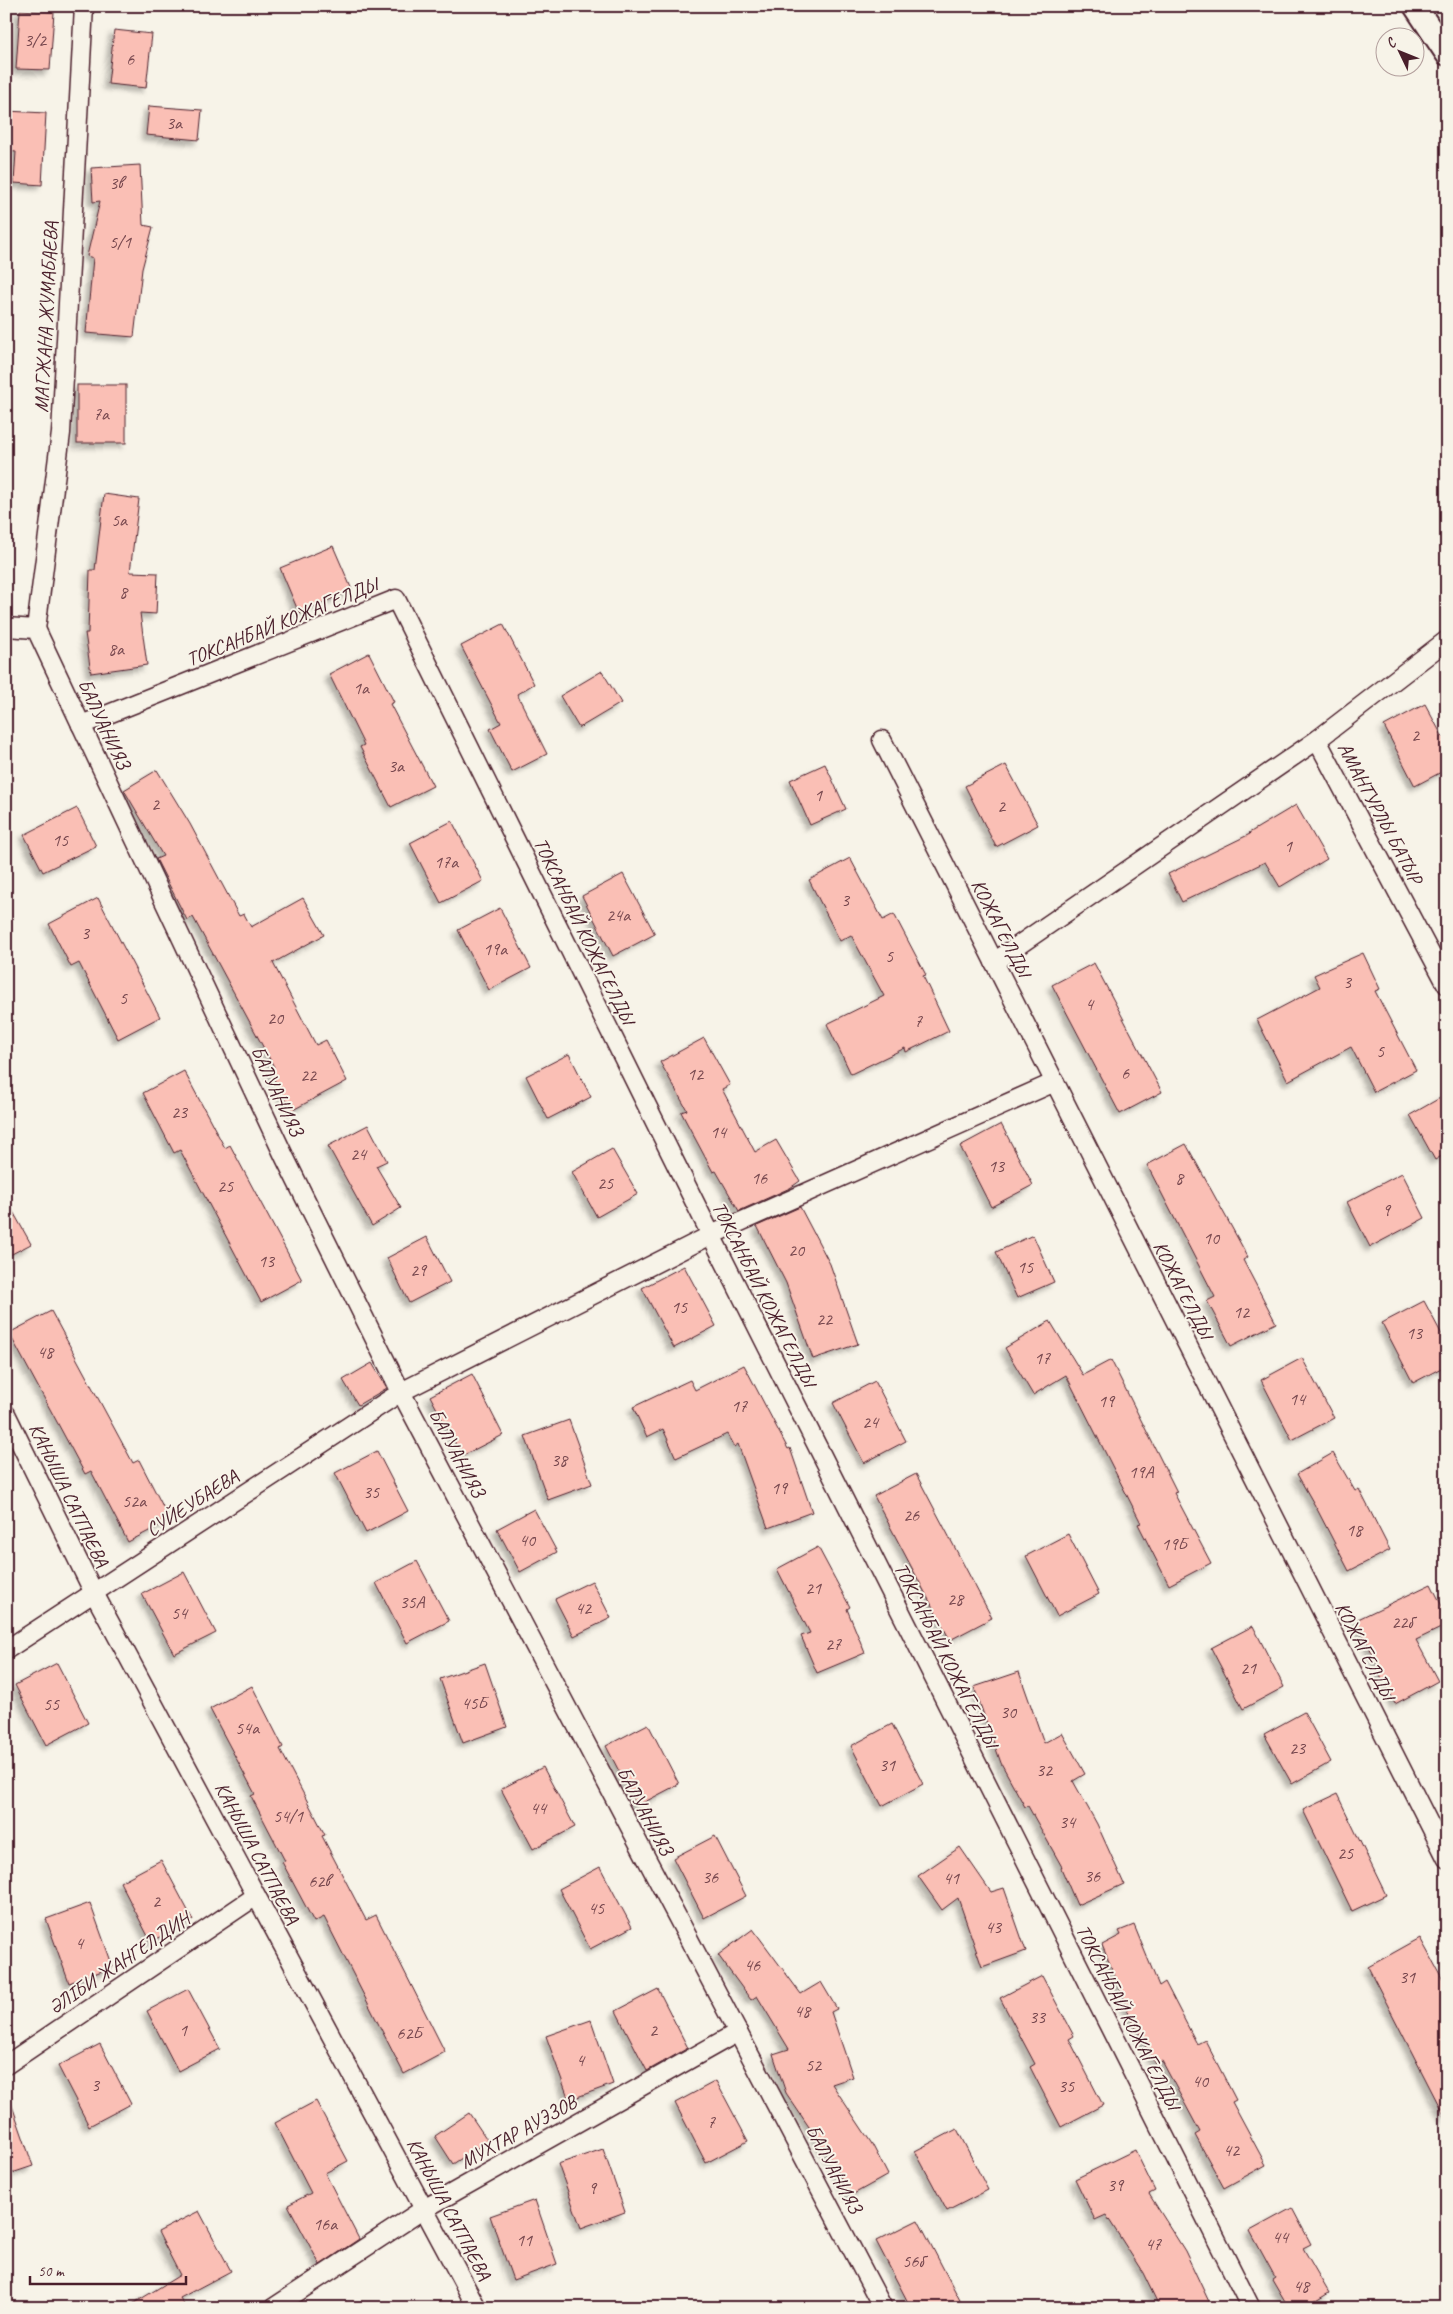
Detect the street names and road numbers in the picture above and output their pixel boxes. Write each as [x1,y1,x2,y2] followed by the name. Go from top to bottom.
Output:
[29,220,64,413] street label: МАГЖАНА ЖУМАБАЕВА
[183,571,385,672] street label: ТОКСАНБАЙ КОЖАГЕЛДЫ
[72,675,137,775] street label: БАЛУАНИЯЗ
[1332,738,1429,890] street label: АМАНТУРЛЫ БАТЫР
[528,834,642,1032] street label: ТОКСАНБАЙ КОЖАГЕЛДЫ
[966,875,1038,984] street label: КОЖАГЕЛДЫ
[245,1042,310,1142] street label: БАЛУАНИЯЗ
[706,1197,823,1394] street label: ТОКСАНБАЙ КОЖАГЕЛДЫ
[1148,1237,1220,1346] street label: КОЖАГЕЛДЫ
[423,1404,492,1503] street label: БАЛУАНИЯЗ
[23,1419,115,1572] street label: КАНЫША САТПАЕВА
[141,1463,244,1542] street label: СУЙЕУБАЕВА
[888,1558,1005,1755] street label: ТОКСАНБАЙ КОЖАГЕЛДЫ
[1330,1598,1402,1707] street label: КОЖАГЕЛДЫ
[611,1762,680,1861] street label: БАЛУАНИЯЗ
[209,1778,305,1929] street label: КАНЫША САТПАЕВА
[44,1904,198,2020] street label: ӘЛІБИ ЖАНГЕЛДИН
[1070,1920,1187,2117] street label: ТОКСАНБАЙ КОЖАГЕЛДЫ
[456,2089,583,2174] street label: МУХТАР АУЭЗОВ
[800,2120,869,2219] street label: БАЛУАНИЯЗ
[401,2134,497,2285] street label: КАНЫША САТПАЕВА

